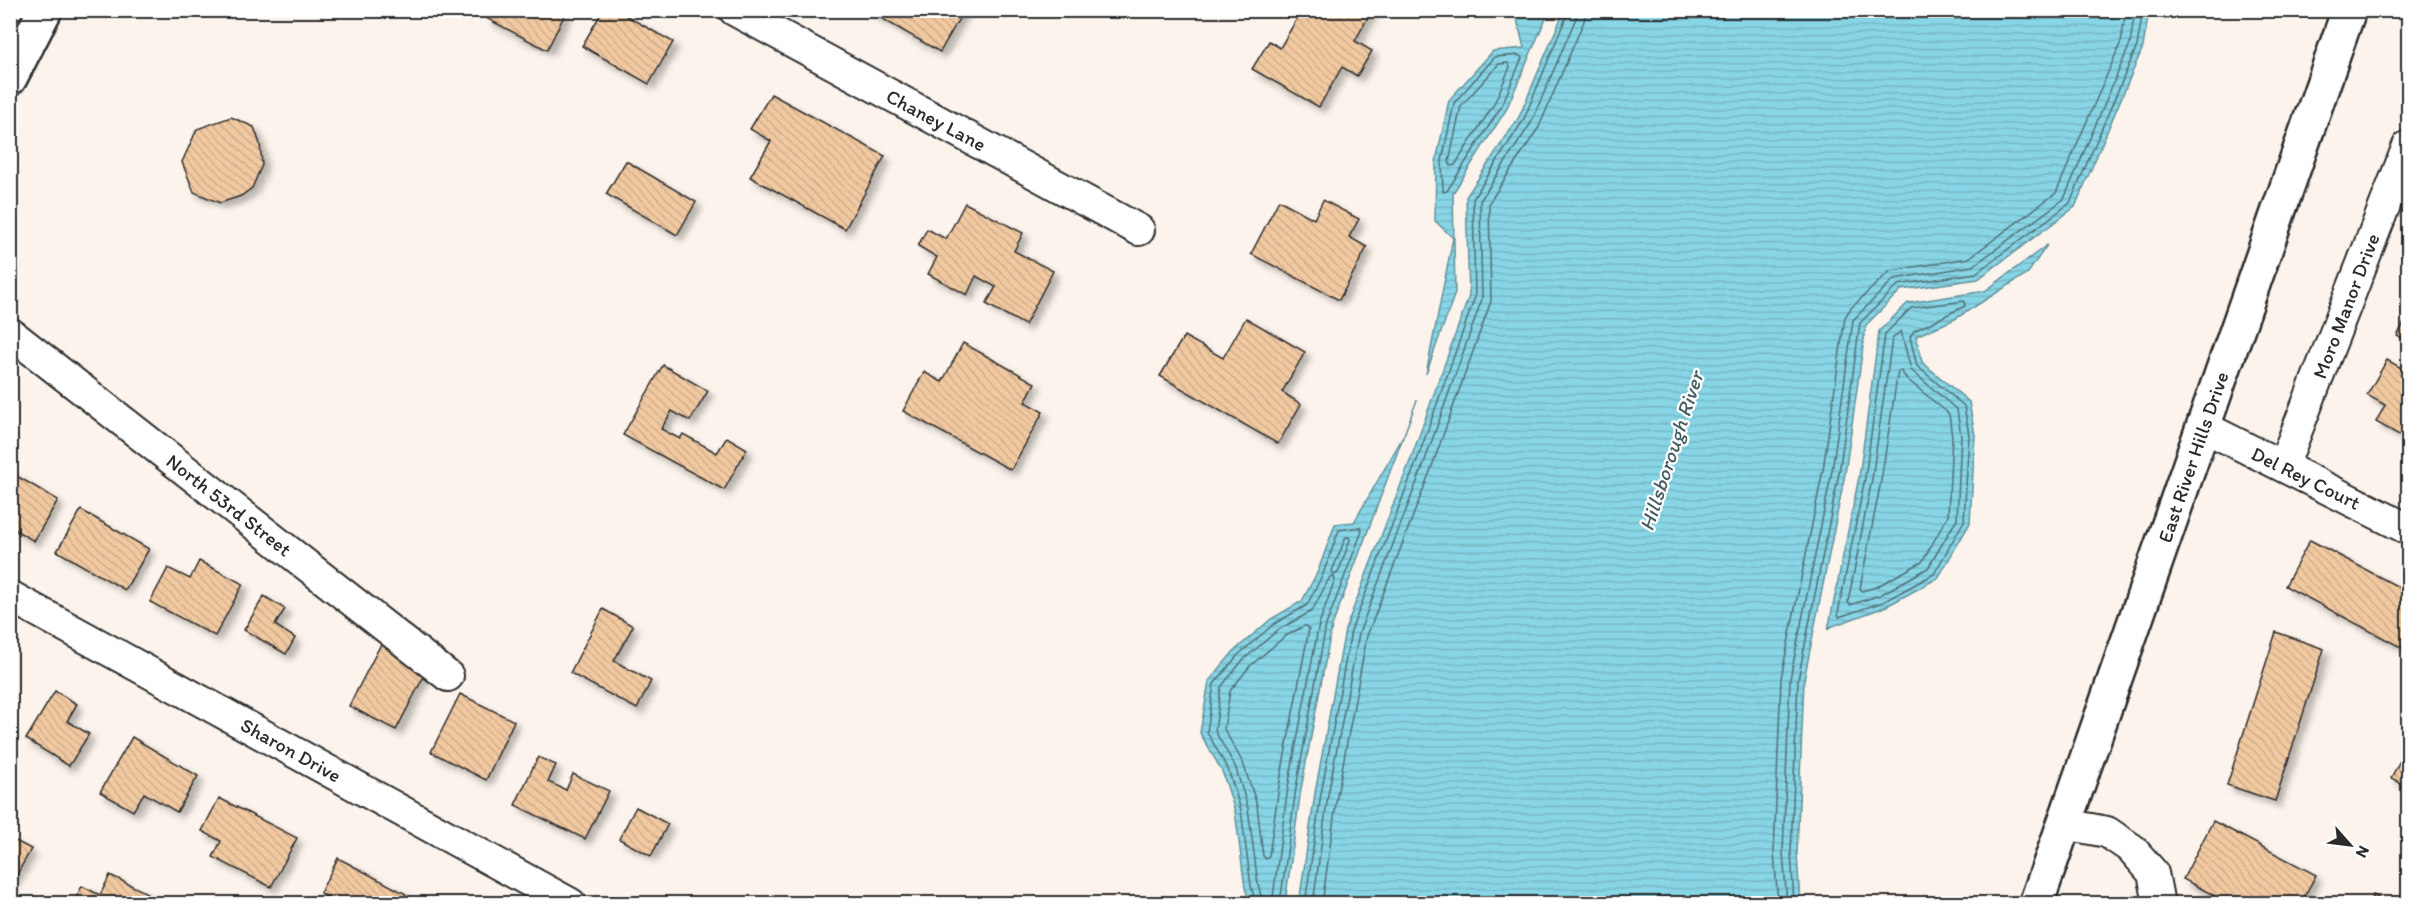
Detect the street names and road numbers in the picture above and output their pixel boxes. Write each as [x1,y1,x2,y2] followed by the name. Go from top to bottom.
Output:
[882,84,990,156] street label: Chaney Lane
[2307,230,2385,382] street label: Moro Manor Drive
[2152,368,2234,546] street label: East River Hills Drive
[2248,441,2364,515] street label: Del Rey Court
[162,449,297,562] street label: North 53rd Street
[237,713,345,787] street label: Sharon Drive

